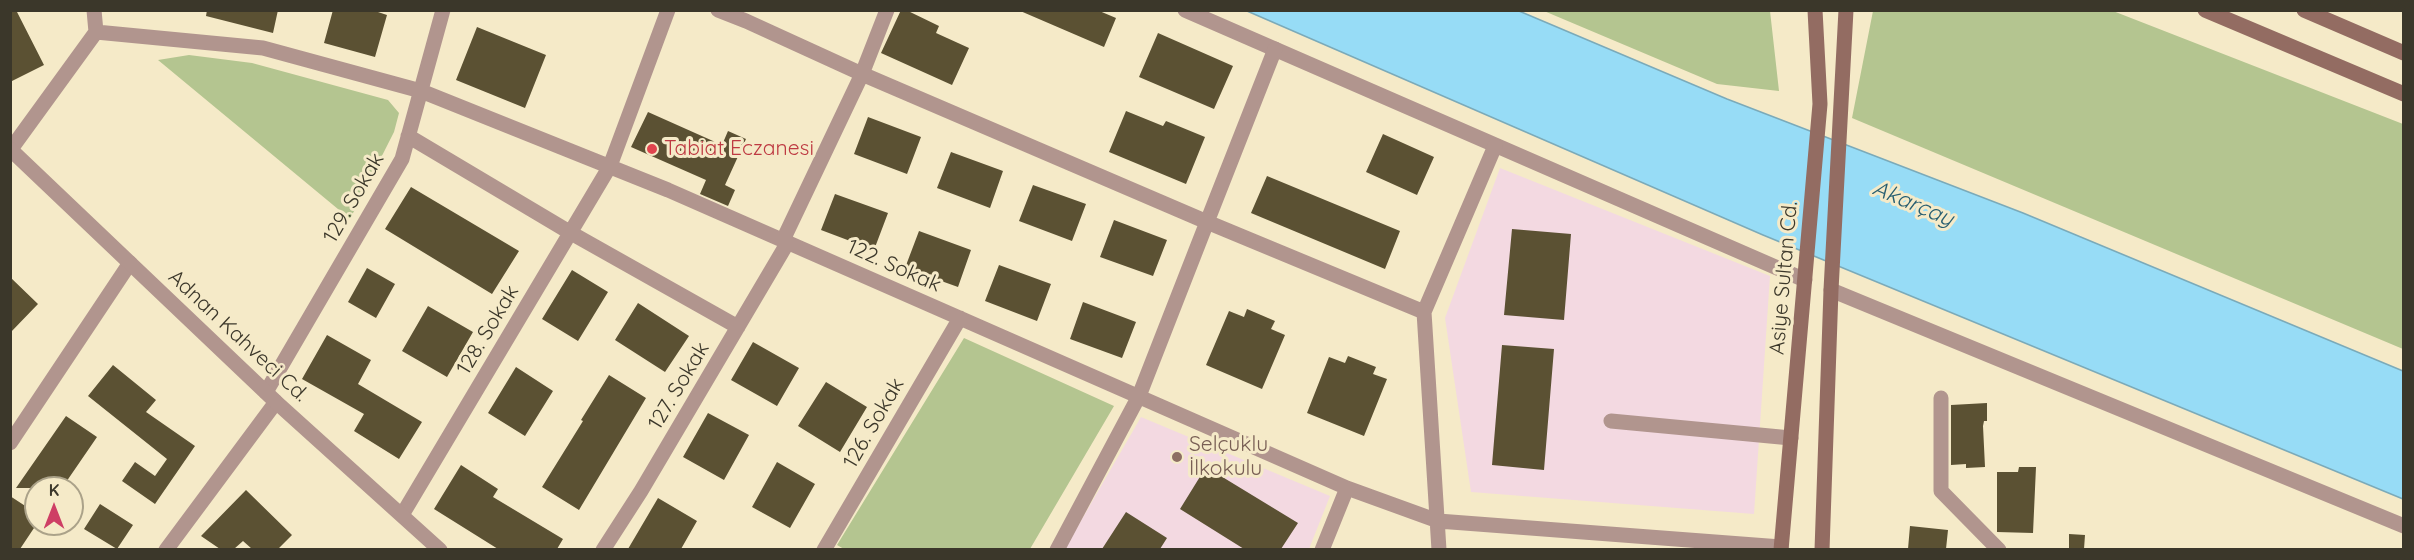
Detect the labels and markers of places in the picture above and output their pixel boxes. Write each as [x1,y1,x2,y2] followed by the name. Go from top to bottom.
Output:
[664,136,814,162] place label: Tabiat Eczanesi
[645,142,659,156] marker: Tabiat Eczanesi
[1189,432,1268,482] place label: Selçuklu İlkokulu
[1170,450,1184,464] marker: Selçuklu İlkokulu

